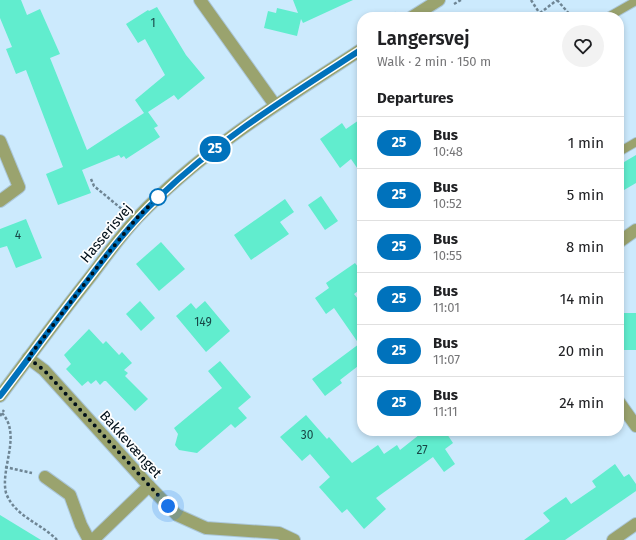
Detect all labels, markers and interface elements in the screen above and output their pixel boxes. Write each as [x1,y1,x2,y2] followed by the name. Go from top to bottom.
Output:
[150,16,156,30] house number: 1
[562,25,604,67] button: heart
[377,27,470,50] text: Langersvej
[377,54,491,69] text: Walk · 2 min · 150 m
[377,89,454,107] text: Departures
[433,126,458,144] text: Bus
[392,134,406,151] text: 25
[568,134,604,152] text: 1 min
[197,136,233,162] line badge: 25
[208,140,222,157] text: 25
[433,144,463,159] text: 10:48
[433,178,458,196] text: Bus
[392,186,406,203] text: 25
[567,186,604,204] text: 5 min
[149,188,167,206] unlabelled marker
[433,196,462,211] text: 10:52
[77,200,136,266] street label: Hasserisvej
[15,228,22,242] house number: 4
[433,230,458,248] text: Bus
[392,238,406,255] text: 25
[566,238,604,256] text: 8 min
[433,248,462,263] text: 10:55
[433,282,458,300] text: Bus
[392,290,406,307] text: 25
[560,290,604,308] text: 14 min
[433,300,460,315] text: 11:01
[194,315,212,329] house number: 149
[433,334,458,352] text: Bus
[392,342,406,359] text: 25
[558,342,604,360] text: 20 min
[433,352,460,367] text: 11:07
[433,386,458,404] text: Bus
[392,394,406,411] text: 25
[559,394,604,412] text: 24 min
[433,404,458,419] text: 11:11
[96,407,166,482] street label: Bakkevænget
[301,428,314,442] house number: 30
[416,443,428,457] house number: 27
[158,496,178,516] your location

